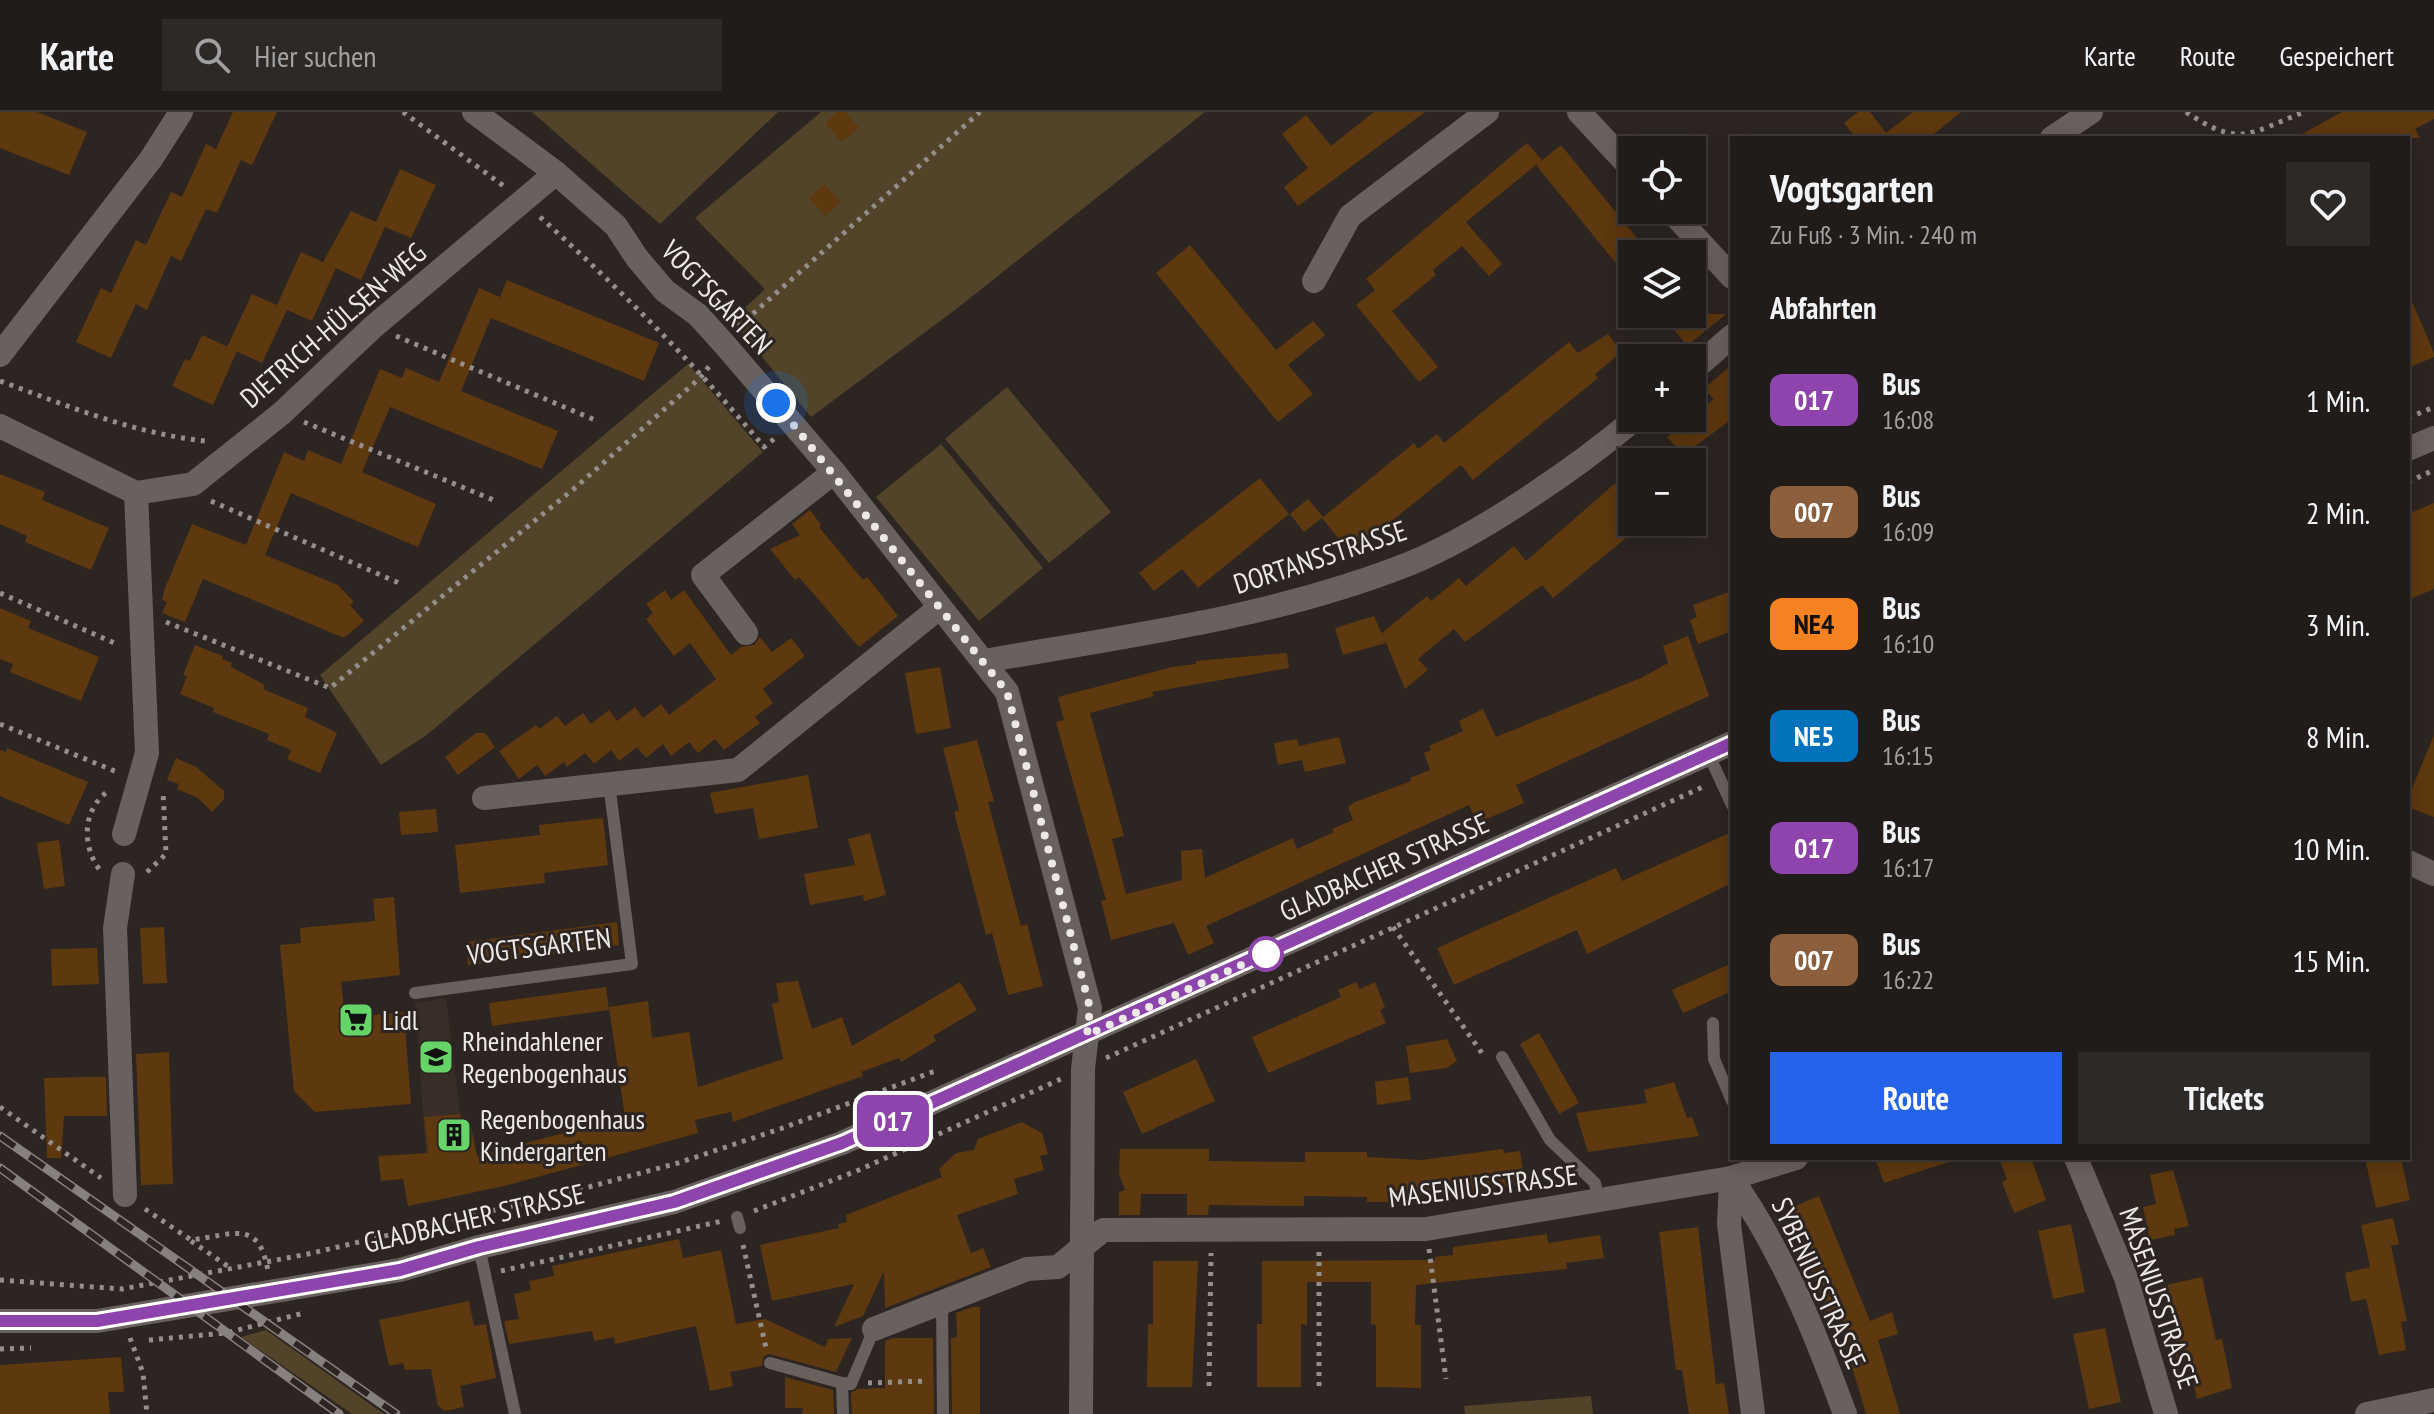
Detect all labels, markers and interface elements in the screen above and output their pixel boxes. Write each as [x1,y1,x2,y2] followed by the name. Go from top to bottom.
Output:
[162,19,722,91] search box
[40,31,114,80] text: Karte
[190,33,234,77] icon: search
[254,36,376,75] text: Hier suchen
[2084,37,2136,74] text: Karte
[2180,37,2235,74] text: Route
[2279,37,2394,74] text: Gespeichert
[1618,136,1706,536] map controls
[1618,136,1706,224] button: locate
[2286,162,2370,246] button: heart
[1770,163,1934,212] text: Vogtsgarten
[1770,218,1977,251] text: Zu Fuß · 3 Min. · 240 m
[653,231,781,362] street label: VOGTSGARTEN
[232,234,433,416] street label: DIETRICH-HÜLSEN-WEG
[1618,240,1706,328] button: layers
[1770,288,1876,327] text: Abfahrten
[1618,344,1706,432] button: +
[1882,364,1921,403] text: Bus
[1794,381,1834,418] text: 017
[2306,381,2370,420] text: 1 Min.
[756,383,796,423] your location
[1882,403,1934,436] text: 16:08
[1618,448,1706,536] button: −
[1882,476,1921,515] text: Bus
[1794,493,1834,530] text: 007
[2306,493,2370,532] text: 2 Min.
[1229,511,1411,602] street label: DORTANSSTRASSE
[1882,515,1934,548] text: 16:09
[1882,588,1921,627] text: Bus
[1794,605,1834,642] text: NE4
[2306,605,2370,644] text: 3 Min.
[1882,627,1934,660] text: 16:10
[1882,700,1921,739] text: Bus
[1794,717,1834,754] text: NE5
[2306,717,2370,756] text: 8 Min.
[1882,739,1934,772] text: 16:15
[1273,804,1494,929] street label: GLADBACHER STRASSE
[1882,812,1921,851] text: Bus
[1794,829,1834,866] text: 017
[2293,829,2370,868] text: 10 Min.
[1882,851,1934,884] text: 16:17
[464,918,613,973] street label: VOGTSGARTEN
[1882,924,1921,963] text: Bus
[1249,937,1283,971] unlabelled marker
[1794,941,1834,978] text: 007
[2293,941,2370,980] text: 15 Min.
[1882,963,1934,996] text: 16:22
[337,1001,375,1039] supermarket icon: Lidl
[382,1001,419,1038] place label: Lidl
[462,1022,627,1091] place label: Rheindahlener Regenbogenhaus
[417,1038,455,1076] school or university icon: Rheindahlener Regenbogenhaus
[1770,1052,2062,1144] button: Route
[2078,1052,2370,1144] button: Tickets
[847,1095,939,1147] line badge: 017
[480,1100,645,1169] place label: Regenbogenhaus Kindergarten
[873,1102,913,1139] text: 017
[435,1116,473,1154] building icon: Regenbogenhaus Kindergarten
[1387,1156,1579,1215] street label: MASENIUSSTRASSE
[360,1174,588,1261] street label: GLADBACHER STRASSE
[1764,1191,1875,1374] street label: SYBENIUSSTRASSE
[2111,1202,2208,1394] street label: MASENIUSSTRASSE

